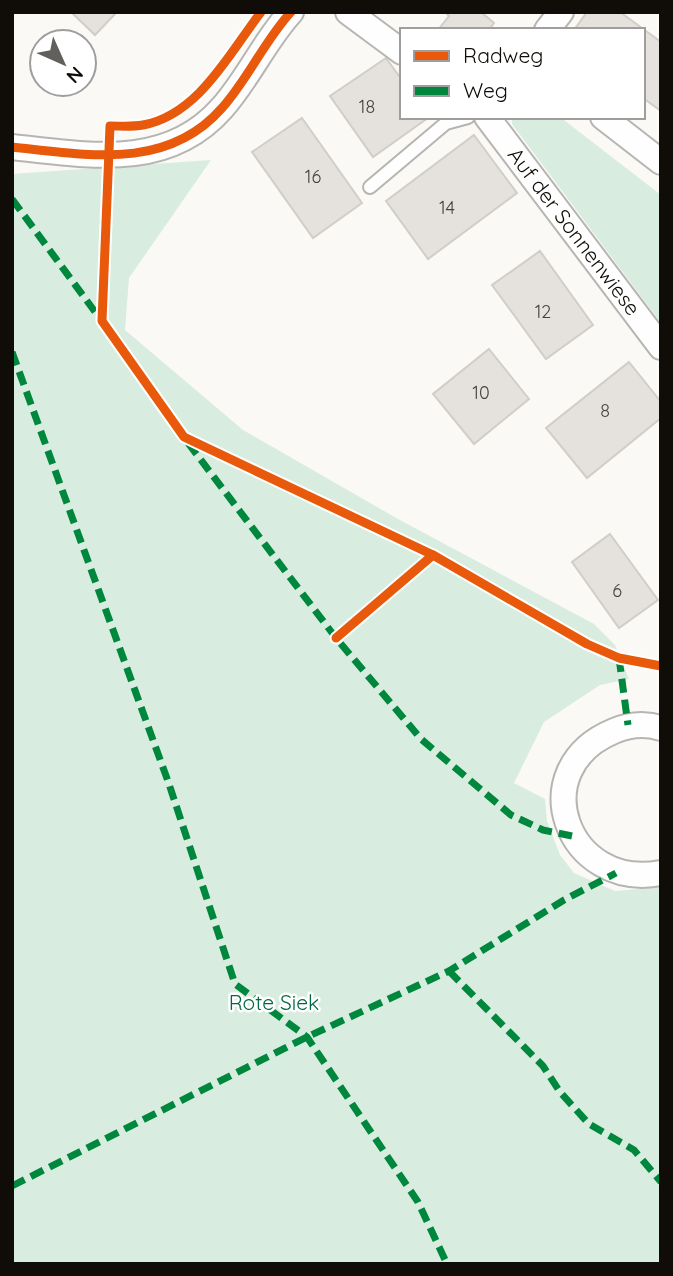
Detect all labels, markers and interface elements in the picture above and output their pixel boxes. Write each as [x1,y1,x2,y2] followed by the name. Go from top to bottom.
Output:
[28,28,98,98] north arrow
[400,28,645,119] legend
[463,42,543,68] text: Radweg
[62,62,88,88] text: N
[463,77,508,103] text: Weg
[359,95,375,118] house number: 18
[503,142,647,320] street label: Auf der Sonnenwiese
[305,165,321,188] house number: 16
[439,196,455,219] house number: 14
[535,300,551,323] house number: 12
[472,381,490,404] house number: 10
[600,399,610,422] house number: 8
[612,579,622,602] house number: 6
[229,989,319,1015] park label: Rote Siek

